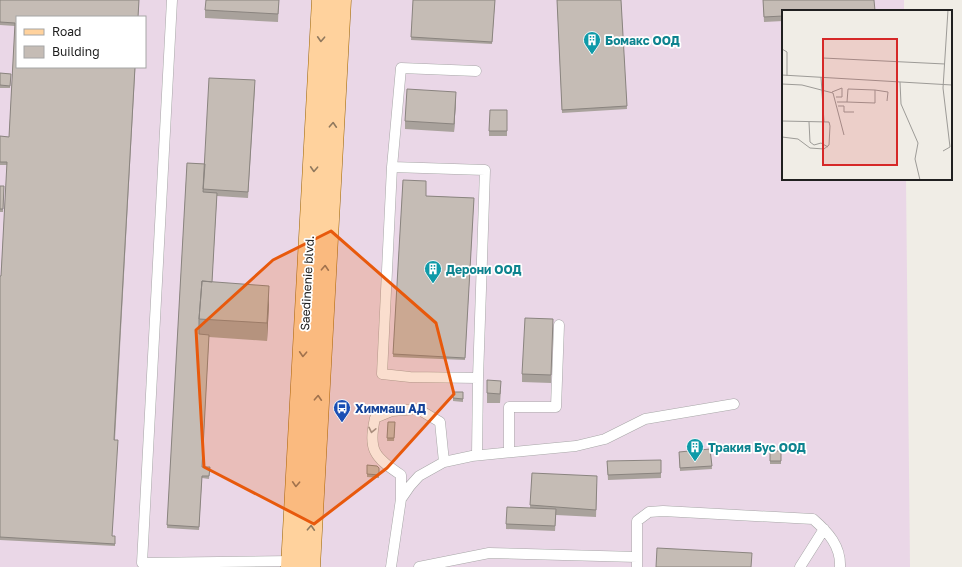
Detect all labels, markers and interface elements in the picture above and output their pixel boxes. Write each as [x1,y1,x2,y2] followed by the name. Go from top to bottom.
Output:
[782,10,952,180] inset map
[16,16,146,68] legend
[52,24,81,39] text: Road
[582,30,602,55] building icon: Бомакс ООД
[605,33,680,48] place label: Бомакс ООД
[316,36,325,42] one-way arrow
[52,44,100,59] text: Building
[329,122,337,128] one-way arrow
[309,166,318,172] one-way arrow
[297,235,317,331] street label: Saedinenie blvd.
[423,259,443,284] building icon: Дерони ООД
[446,262,521,277] place label: Дерони ООД
[321,265,330,271] one-way arrow
[299,351,308,357] one-way arrow
[314,395,323,401] one-way arrow
[332,398,352,423] bus stop icon: Химмаш АД
[355,401,426,416] place label: Химмаш АД
[369,427,377,433] one-way arrow
[685,437,705,462] building icon: Тракия Бус ООД
[708,440,806,455] place label: Тракия Бус ООД
[292,481,300,487] one-way arrow
[307,525,315,531] one-way arrow

